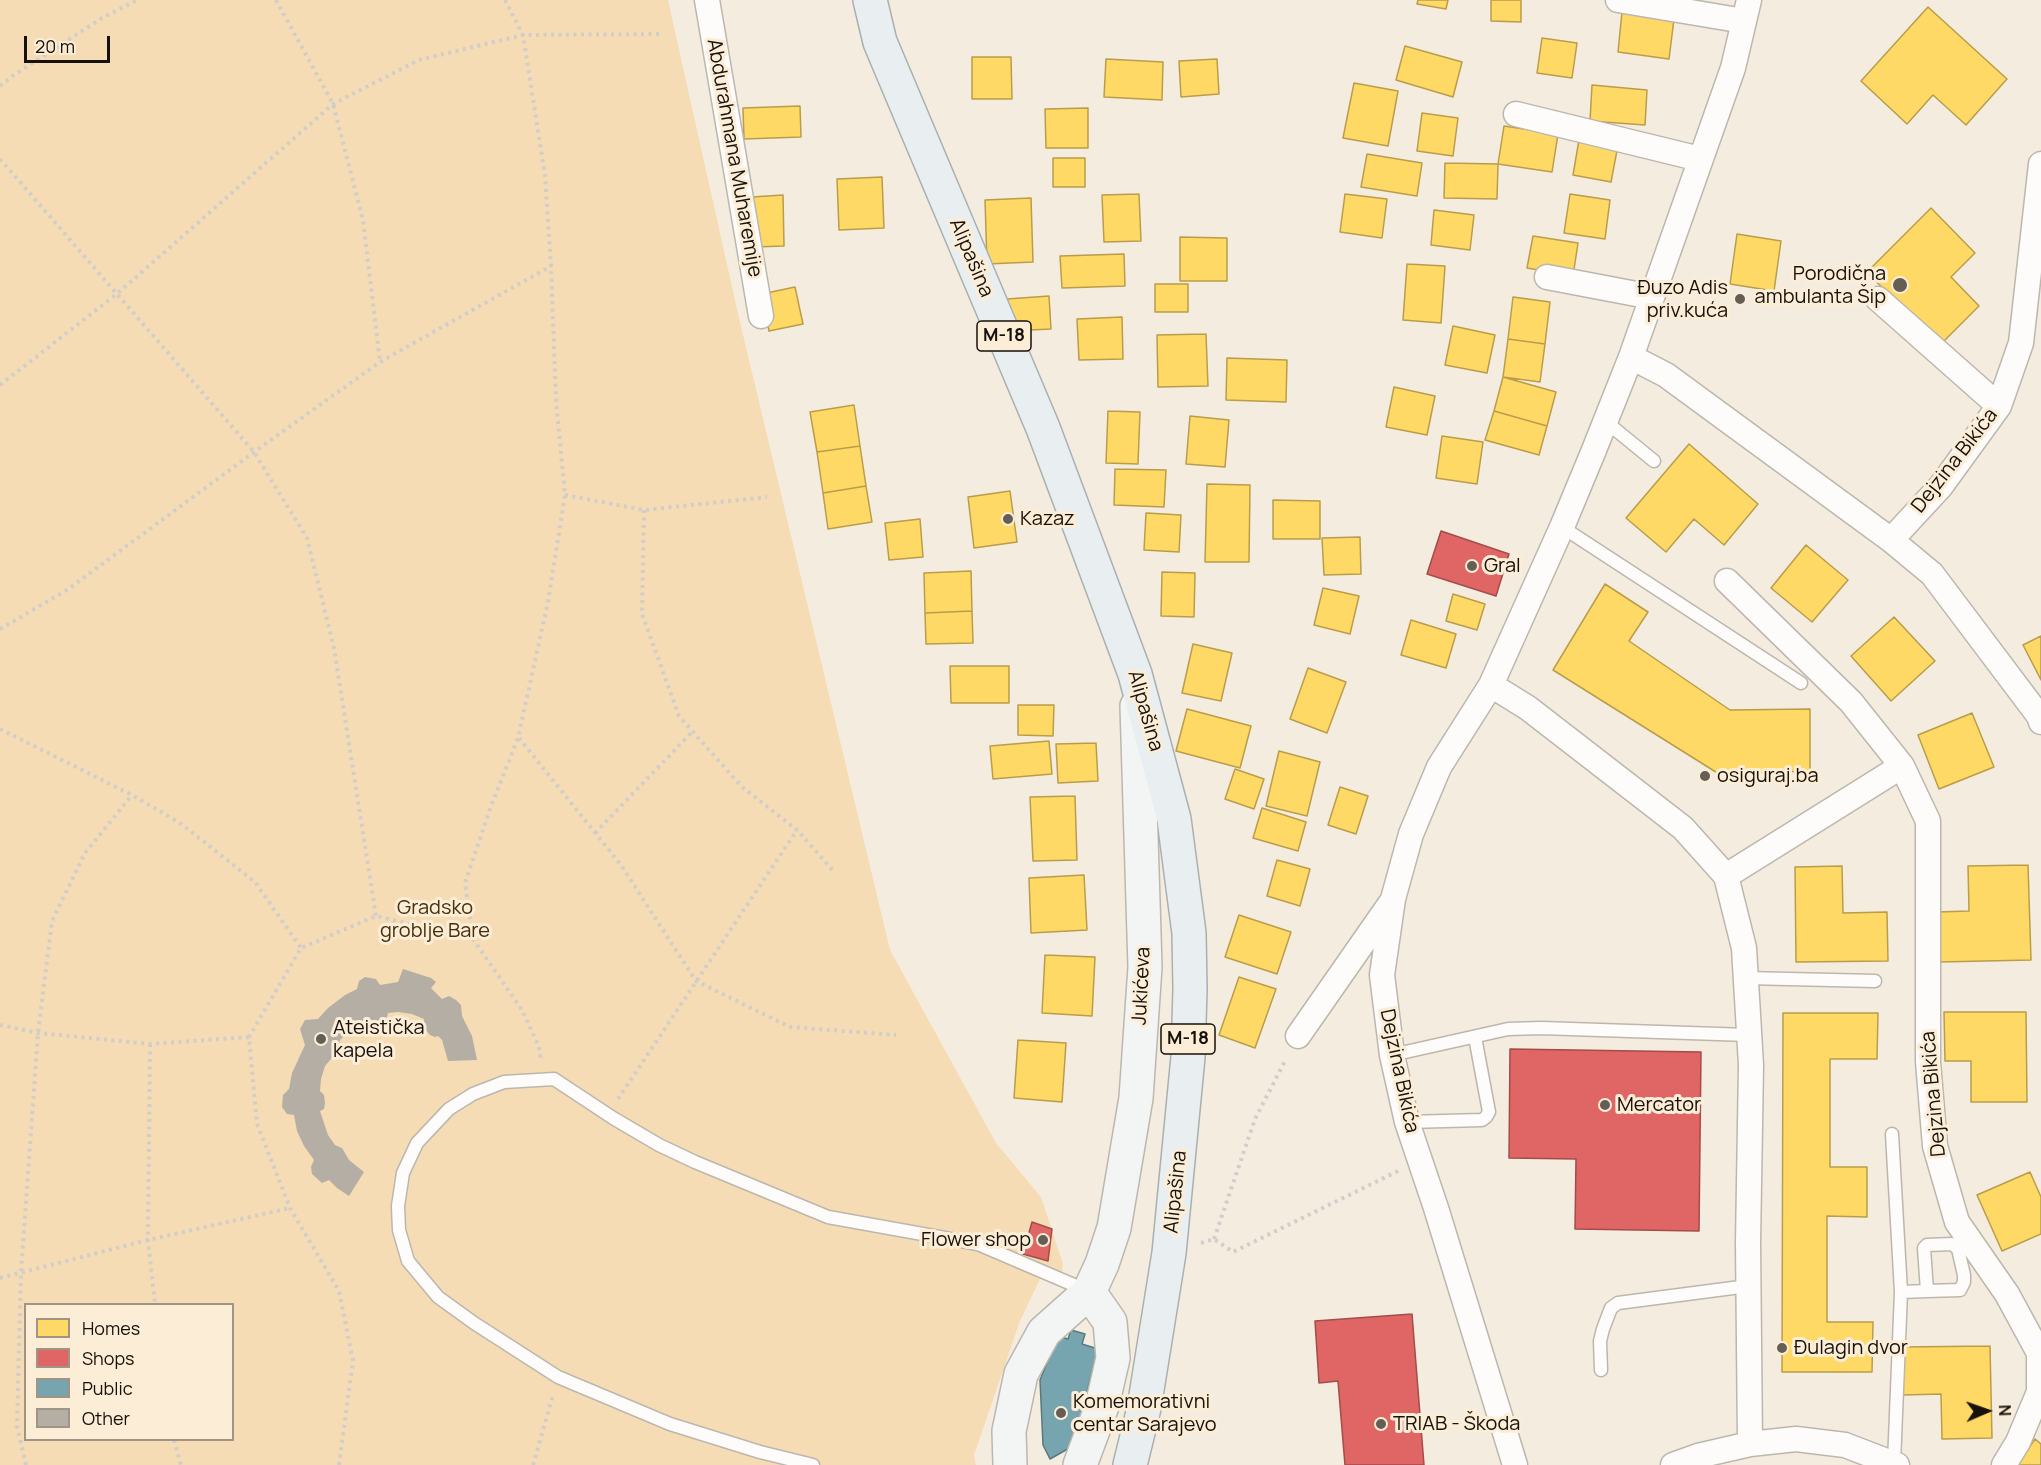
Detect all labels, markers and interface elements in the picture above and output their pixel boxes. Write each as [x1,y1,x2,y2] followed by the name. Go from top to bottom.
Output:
[27,24,112,62] scale bar
[35,34,75,58] text: 20 m
[701,37,767,279] street label: Abdurahmana Muharemije
[944,215,998,301] street label: Alipašina
[1755,262,1886,309] place label: Porodična ambulanta Šip
[1638,276,1728,323] place label: Đuzo Adis priv.kuća
[1891,276,1909,294] marker: Porodična ambulanta Šip
[1733,292,1747,306] marker: Đuzo Adis priv.kuća
[977,321,1031,351] road number: M-18
[1907,404,2003,518] street label: Dejzina Bikića
[1020,507,1075,531] place label: Kazaz
[1001,512,1015,526] marker: Kazaz
[1484,554,1521,578] place label: Gral
[1465,559,1479,573] marker: Gral
[1122,668,1168,754] street label: Alipašina
[1717,764,1819,788] place label: osiguraj.ba
[1698,769,1712,783] marker: osiguraj.ba
[380,896,490,943] park label: Gradsko groblje Bare
[1128,946,1156,1026] street label: Jukićeva
[1374,1007,1424,1135] street label: Dejzina Bikića
[333,1016,425,1063] place label: Ateistička kapela
[1161,1024,1215,1054] road number: M-18
[1917,1030,1951,1158] street label: Dejzina Bikića
[314,1032,328,1046] marker: Ateistička kapela
[1617,1093,1701,1117] place label: Mercator
[1598,1098,1612,1112] marker: Mercator
[1160,1149,1192,1235] street label: Alipašina
[921,1228,1031,1252] place label: Flower shop
[1036,1233,1050,1247] marker: Flower shop
[24,1303,234,1441] legend
[82,1316,140,1340] text: Homes
[1794,1336,1908,1360] place label: Đulagin dvor
[1775,1341,1789,1355] marker: Đulagin dvor
[82,1346,134,1370] text: Shops
[82,1376,133,1400] text: Public
[1957,1381,2017,1441] north arrow
[1073,1390,1217,1437] place label: Komemorativni centar Sarajevo
[1994,1404,2016,1417] text: N
[82,1406,130,1430] text: Other
[1054,1406,1068,1420] marker: Komemorativni centar Sarajevo
[1393,1412,1520,1436] place label: TRIAB - Škoda
[1374,1417,1388,1431] marker: TRIAB - Škoda

